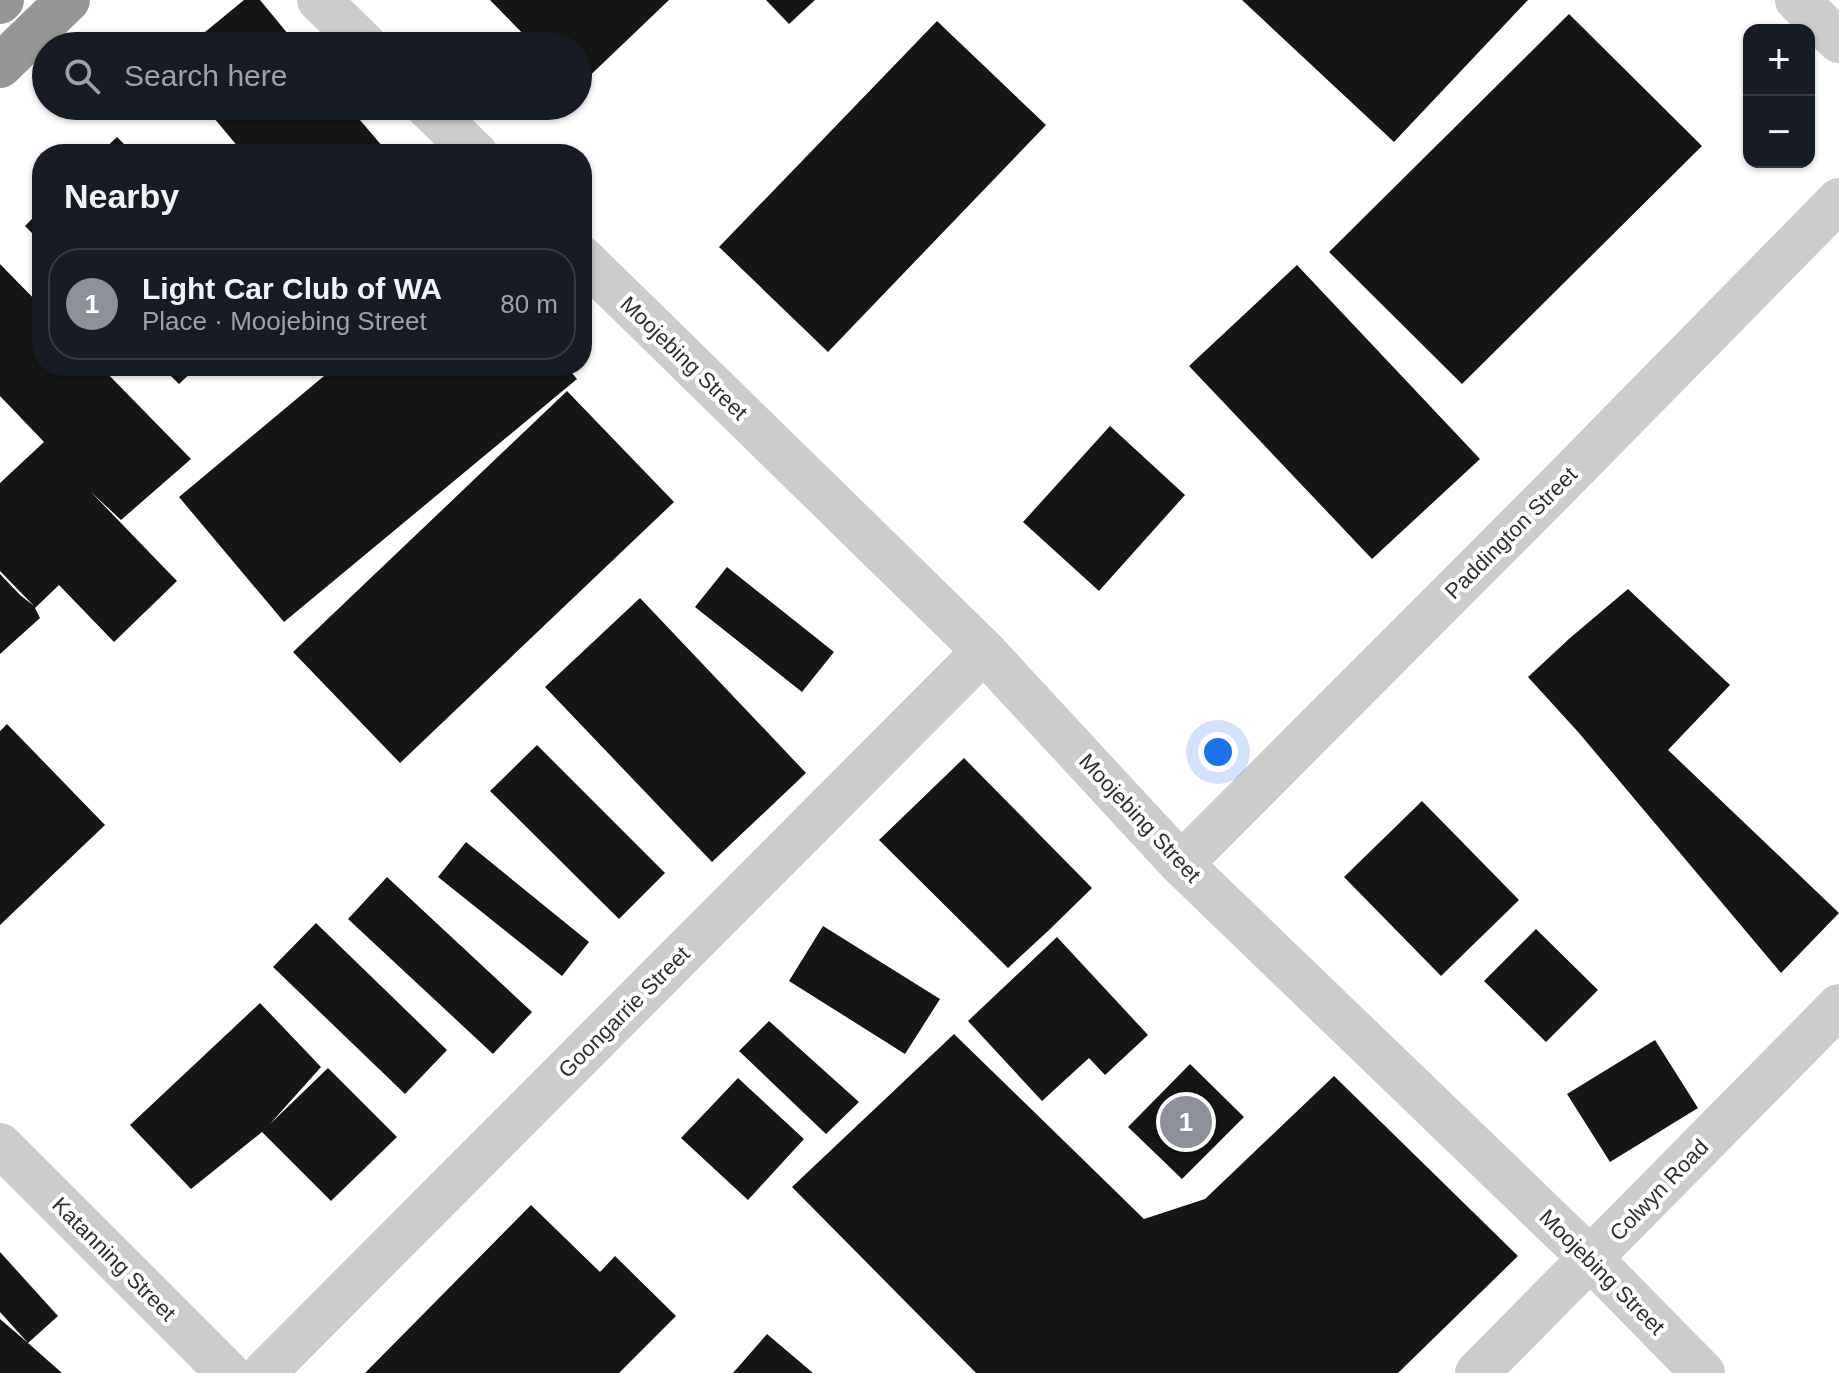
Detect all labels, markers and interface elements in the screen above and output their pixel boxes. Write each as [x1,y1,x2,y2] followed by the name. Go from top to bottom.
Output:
[1743,24,1815,168] map controls
[1743,24,1815,96] button: +
[32,32,592,120] search box
[60,54,104,98] icon: search
[124,59,287,92] text: Search here
[1743,96,1815,168] button: −
[64,177,179,215] text: Nearby
[142,272,442,305] text: Light Car Club of WA
[85,289,99,319] text: 1
[500,289,558,319] text: 80 m
[615,291,753,425] street label: Moojebing Street
[142,306,427,336] text: Place · Moojebing Street
[1440,462,1582,604] street label: Paddington Street
[1198,732,1238,772] your location
[1074,749,1206,887] street label: Moojebing Street
[553,941,695,1083] street label: Goongarrie Street
[1160,1092,1212,1152] pin: 1
[1605,1134,1713,1246] street label: Colwyn Road
[47,1192,181,1326] street label: Katanning Street
[1534,1204,1670,1340] street label: Moojebing Street

